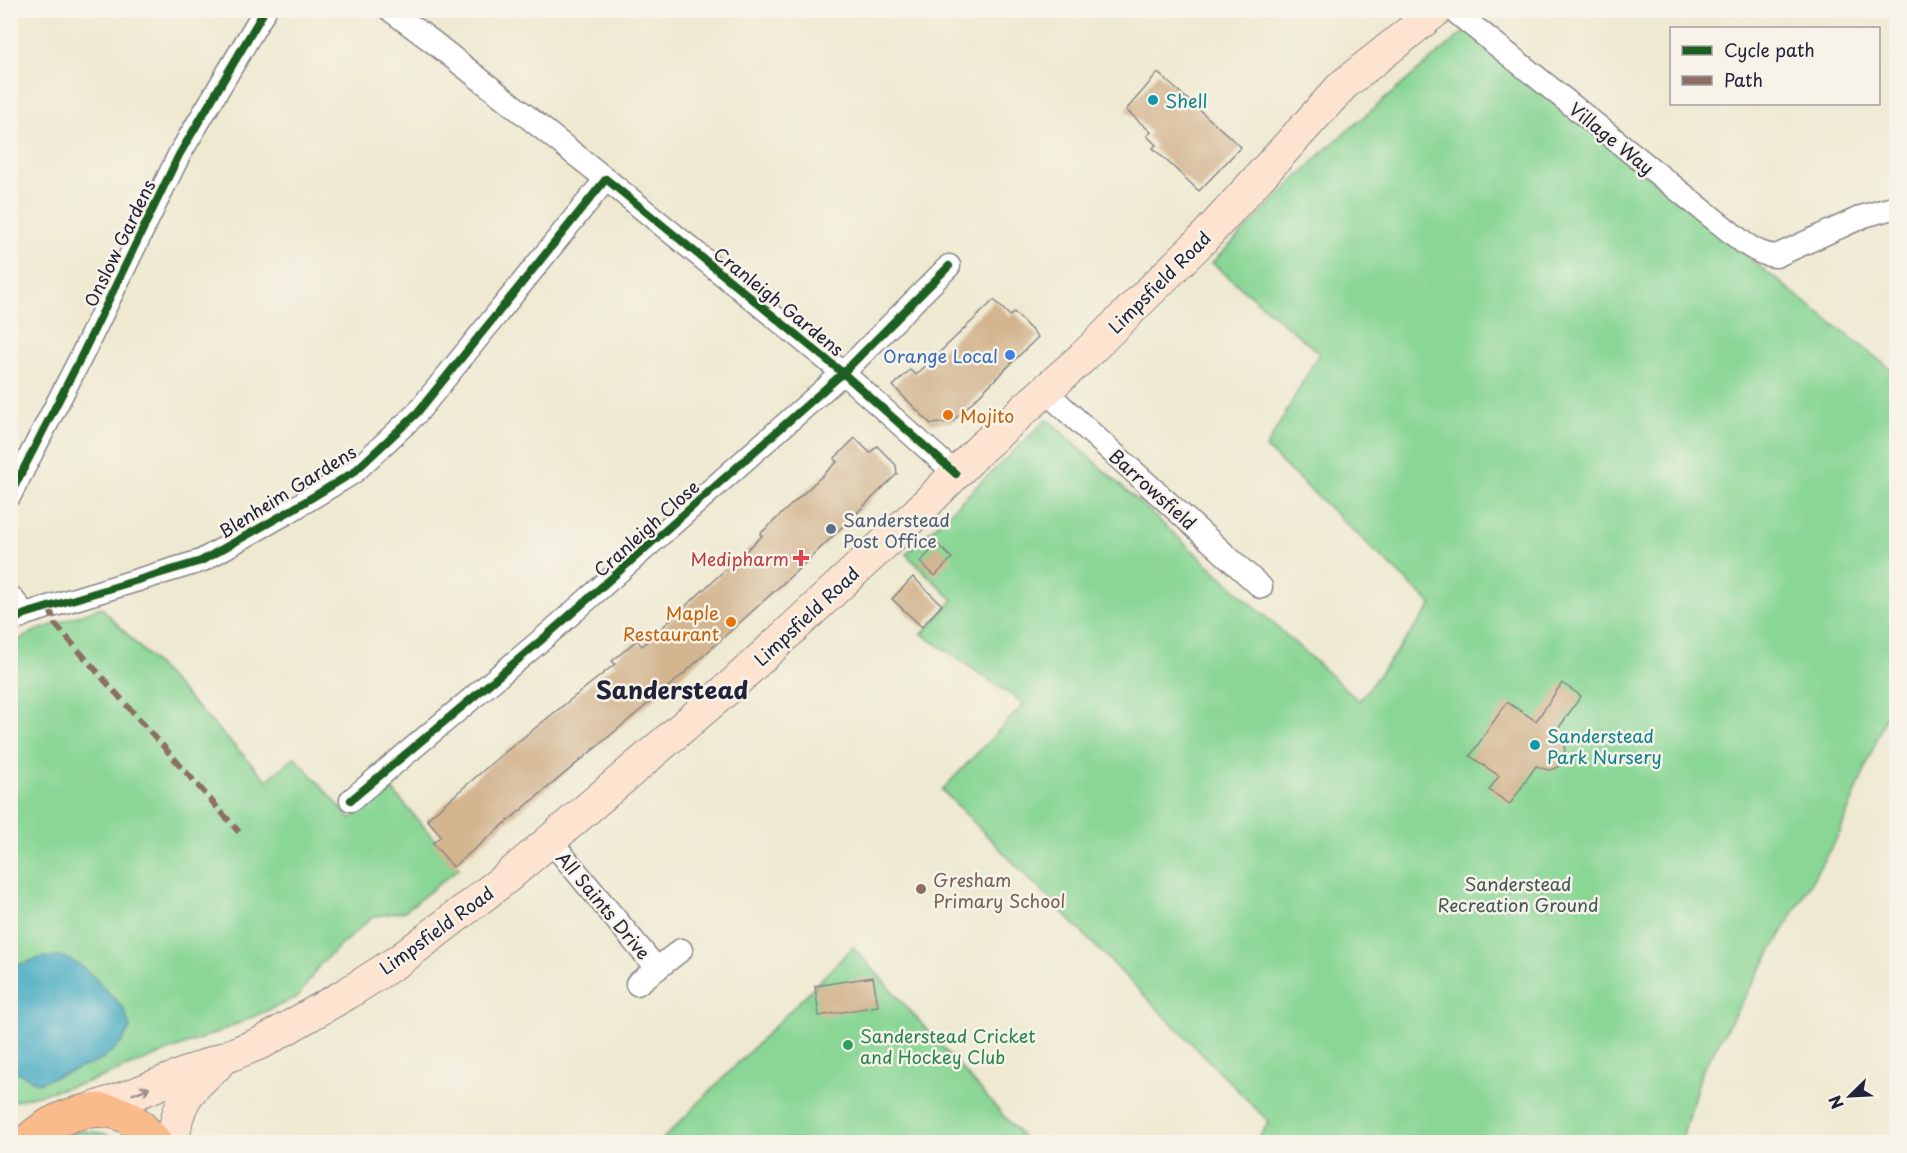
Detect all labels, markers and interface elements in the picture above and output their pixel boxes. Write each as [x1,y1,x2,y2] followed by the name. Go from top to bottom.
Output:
[1670,27,1880,105] legend
[1724,36,1815,63] text: Cycle path
[1724,66,1763,93] text: Path
[1165,87,1207,114] place label: Shell
[1146,93,1160,107] marker: Shell
[1564,95,1660,181] street label: Village Way
[76,175,162,311] street label: Onslow Gardens
[1102,225,1216,339] street label: Limpsfield Road
[708,240,850,362] street label: Cranleigh Gardens
[883,342,998,369] place label: Orange Local
[1003,348,1017,362] marker: Orange Local
[960,402,1014,429] place label: Mojito
[941,408,955,422] marker: Mojito
[213,438,361,544] street label: Blenheim Gardens
[1103,442,1203,536] street label: Barrowsfield
[587,473,705,583] street label: Cranleigh Close
[843,506,950,554] place label: Sanderstead Post Office
[824,522,838,536] marker: Sanderstead Post Office
[691,545,789,572] place label: Medipharm
[794,551,808,565] marker: Medipharm
[747,560,865,672] street label: Limpsfield Road
[623,599,719,647] place label: Maple Restaurant
[724,615,738,629] marker: Maple Restaurant
[596,671,748,707] district label: Sanderstead
[1547,722,1662,770] place label: Sanderstead Park Nursery
[1528,738,1542,752] marker: Sanderstead Park Nursery
[550,845,658,965] street label: All Saints Drive
[933,866,1065,914] place label: Gresham Primary School
[1437,870,1599,918] park label: Sanderstead Recreation Ground
[373,879,499,981] street label: Limpsfield Road
[914,882,928,896] marker: Gresham Primary School
[860,1022,1036,1070] place label: Sanderstead Cricket and Hockey Club
[841,1038,855,1052] marker: Sanderstead Cricket and Hockey Club
[1820,1066,1880,1126] north arrow
[132,1085,150,1096] one-way arrow
[1822,1092,1849,1113] text: N

